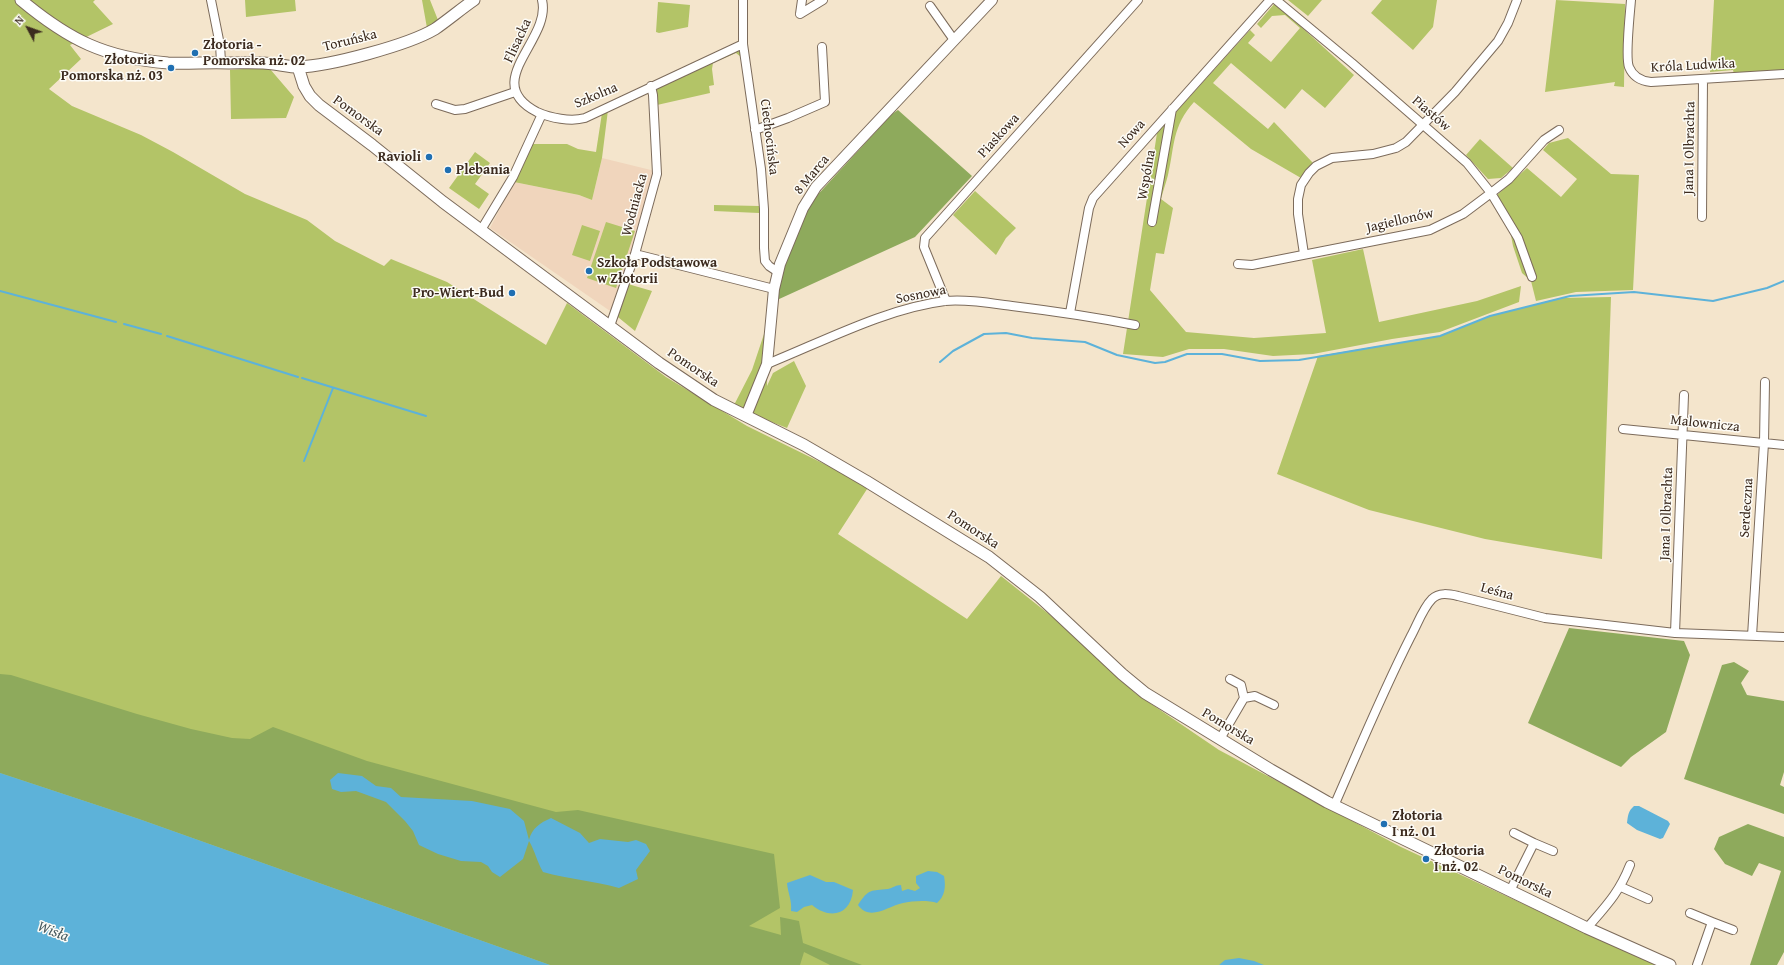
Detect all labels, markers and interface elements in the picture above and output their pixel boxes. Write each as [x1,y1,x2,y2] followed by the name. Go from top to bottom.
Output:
[8,8,48,48] north arrow
[10,12,27,28] text: N
[501,16,535,66] street label: Flisacka
[321,26,379,56] street label: Toruńska
[203,37,305,70] place label: Złotoria - Pomorska nż. 02
[190,48,200,58] marker: Złotoria - Pomorska nż. 02
[61,52,163,84] place label: Złotoria - Pomorska nż. 03
[1650,55,1736,77] street label: Króla Ludwika
[166,63,176,73] marker: Złotoria - Pomorska nż. 03
[572,79,620,113] street label: Szkolna
[329,92,387,140] street label: Pomorska
[1408,93,1454,135] street label: Piastów
[756,98,782,176] street label: Ciechocińska
[1681,101,1699,195] street label: Jana I Olbrachta
[975,110,1023,162] street label: Piaskowa
[1115,116,1149,152] street label: Nowa
[378,149,421,165] place label: Ravioli
[1134,149,1160,201] street label: Wspólna
[424,152,434,162] marker: Ravioli
[791,152,833,198] street label: 8 Marca
[456,162,510,178] place label: Plebania
[443,165,453,175] marker: Plebania
[619,172,651,238] street label: Wodniacka
[1365,205,1435,237] street label: Jagiellonów
[597,255,717,288] place label: Szkoła Podstawowa w Złotorii
[584,266,594,276] marker: Szkoła Podstawowa w Złotorii
[895,282,947,308] street label: Sosnowa
[413,285,504,301] place label: Pro-Wiert-Bud
[507,288,517,298] marker: Pro-Wiert-Bud
[664,345,722,391] street label: Pomorska
[1669,412,1741,436] street label: Malownicza
[1657,467,1677,561] street label: Jana I Olbrachta
[1737,478,1757,538] street label: Serdeczna
[944,507,1002,553] street label: Pomorska
[1479,580,1515,604] street label: Leśna
[1199,705,1257,749] street label: Pomorska
[1392,808,1442,840] place label: Złotoria I nż. 01
[1379,819,1389,829] marker: Złotoria I nż. 01
[1434,843,1484,876] place label: Złotoria I nż. 02
[1421,854,1431,864] marker: Złotoria I nż. 02
[1495,862,1555,902] street label: Pomorska
[35,918,71,946] water label: Wisła

